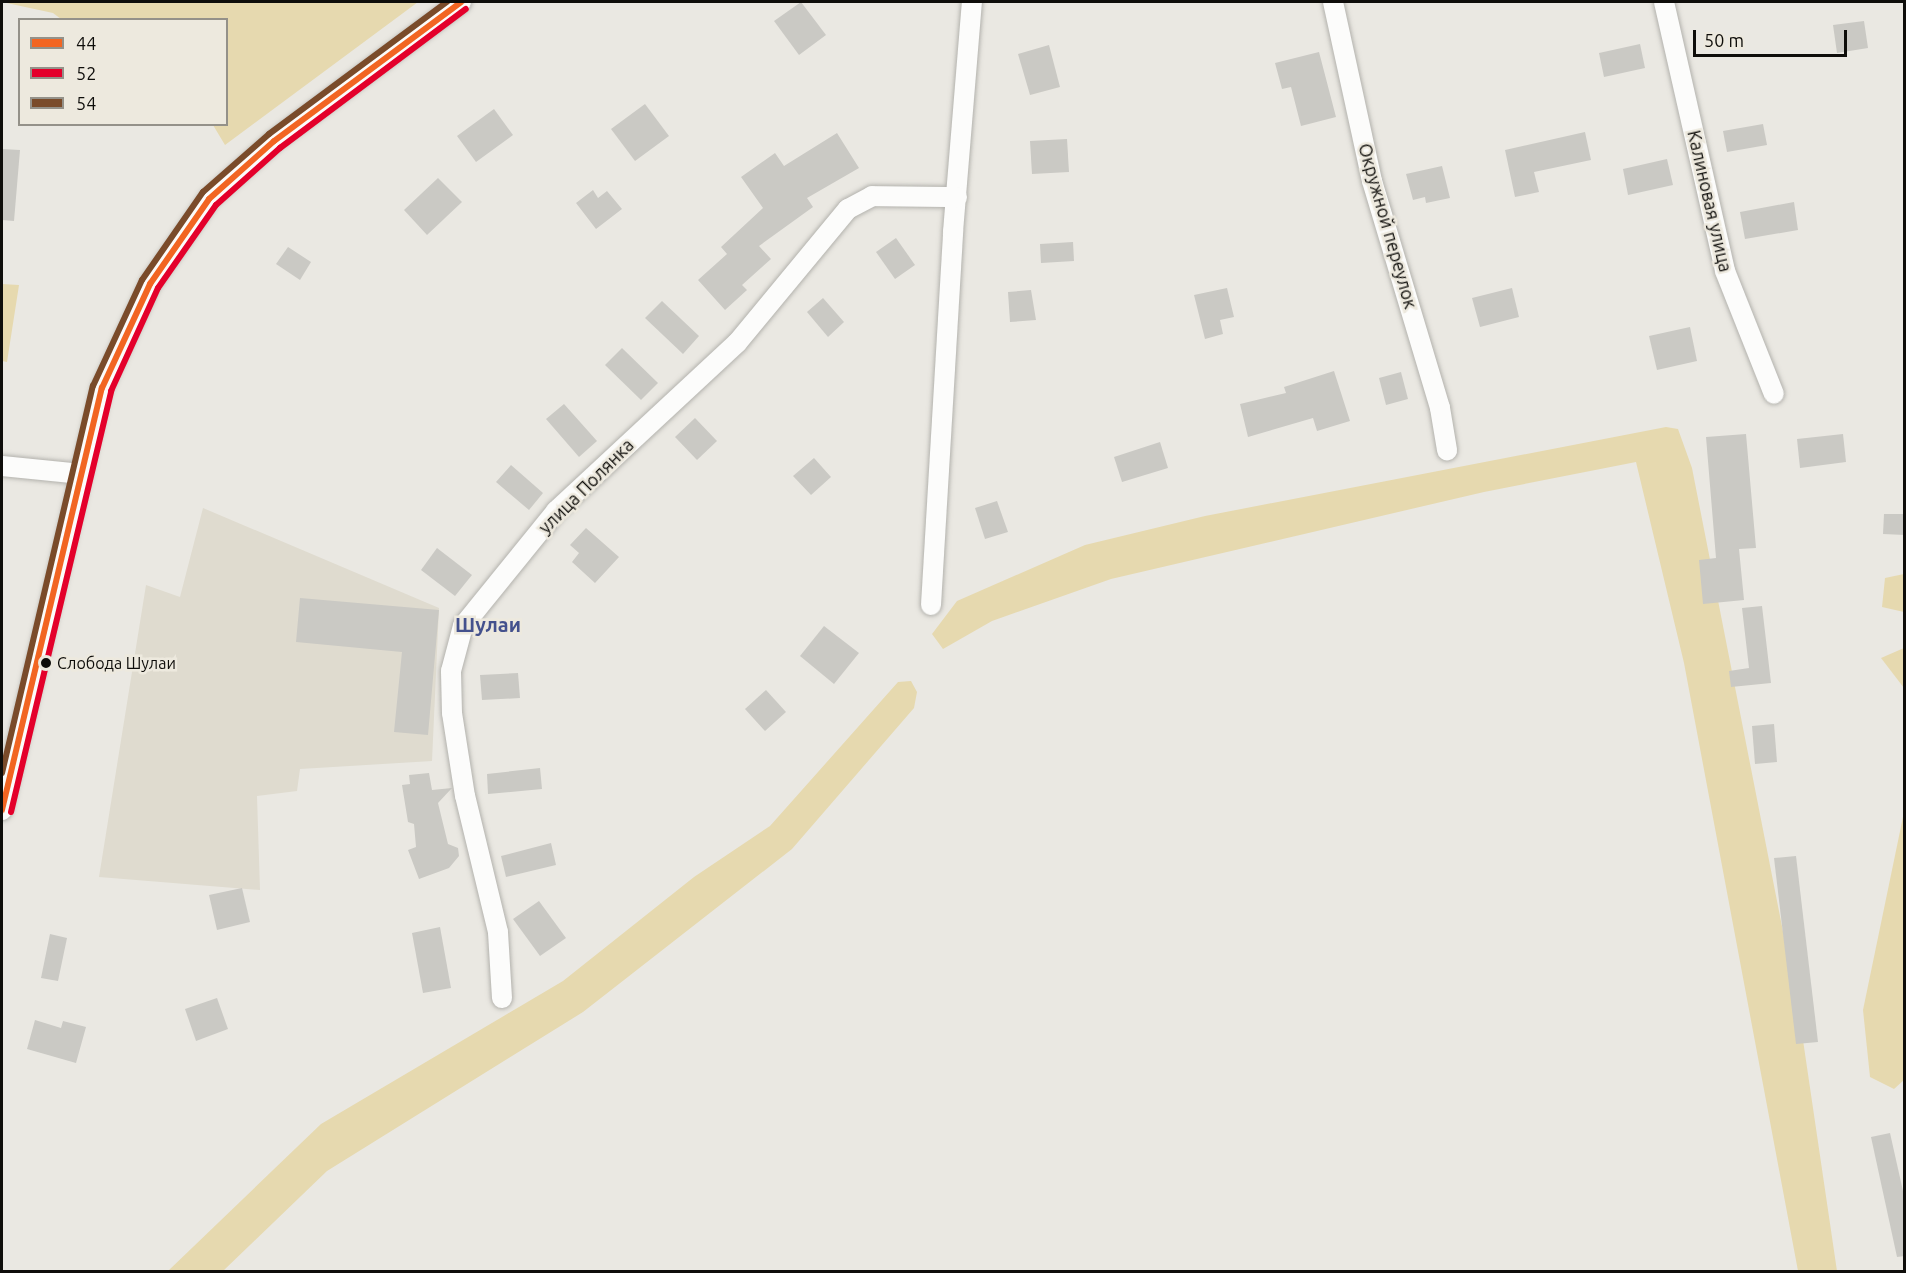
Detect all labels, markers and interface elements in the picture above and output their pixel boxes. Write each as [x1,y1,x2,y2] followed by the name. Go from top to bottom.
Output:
[18,18,228,126] legend
[1696,18,1850,56] scale bar
[1704,30,1744,50] text: 50 m
[76,33,96,53] text: 44
[76,63,96,83] text: 52
[76,93,96,113] text: 54
[1683,128,1737,274] street label: Калиновая улица
[1354,141,1422,311] street label: Окружной переулок
[534,434,638,538] street label: улица Полянка
[455,612,521,636] district label: Шулаи
[57,653,176,673] place label: Слобода Шулаи
[40,657,52,669] marker: Слобода Шулаи

